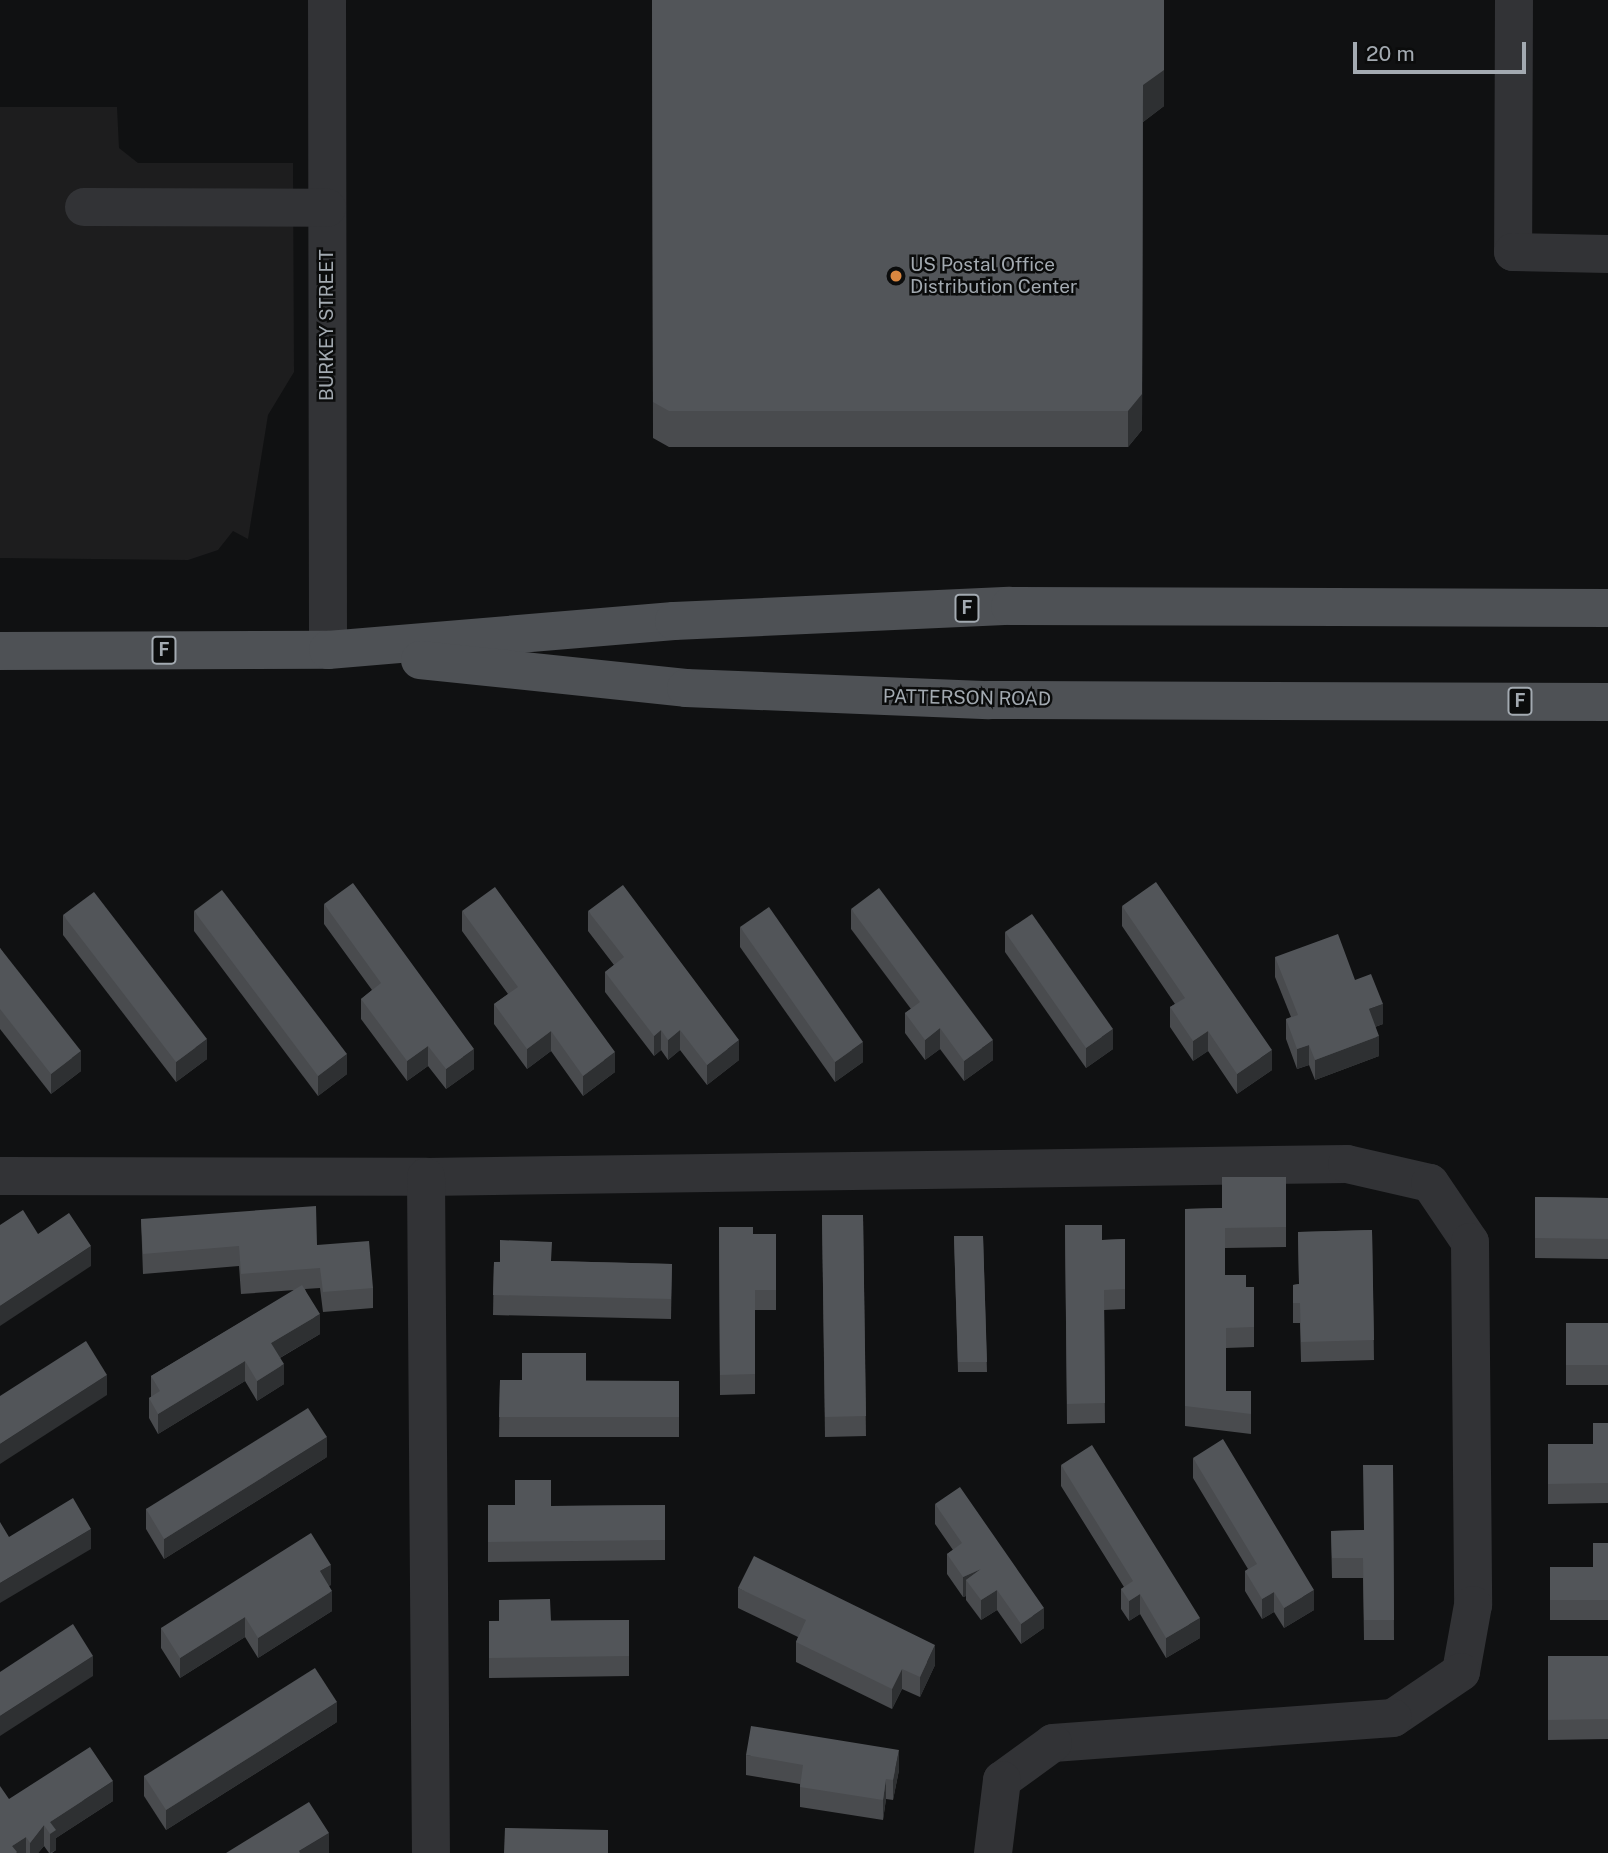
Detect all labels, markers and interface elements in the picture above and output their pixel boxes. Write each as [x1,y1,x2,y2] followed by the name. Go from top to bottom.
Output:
[1356,28,1529,72] scale bar
[1366,41,1415,66] text: 20 m
[316,249,338,401] street label: BURKEY STREET
[910,254,1077,298] place label: US Postal Office Distribution Center
[888,268,904,284] marker: US Postal Office Distribution Center
[953,594,981,622] road number: F
[150,636,178,664] road number: F
[883,685,1051,711] street label: PATTERSON ROAD
[1506,686,1534,716] road number: F

